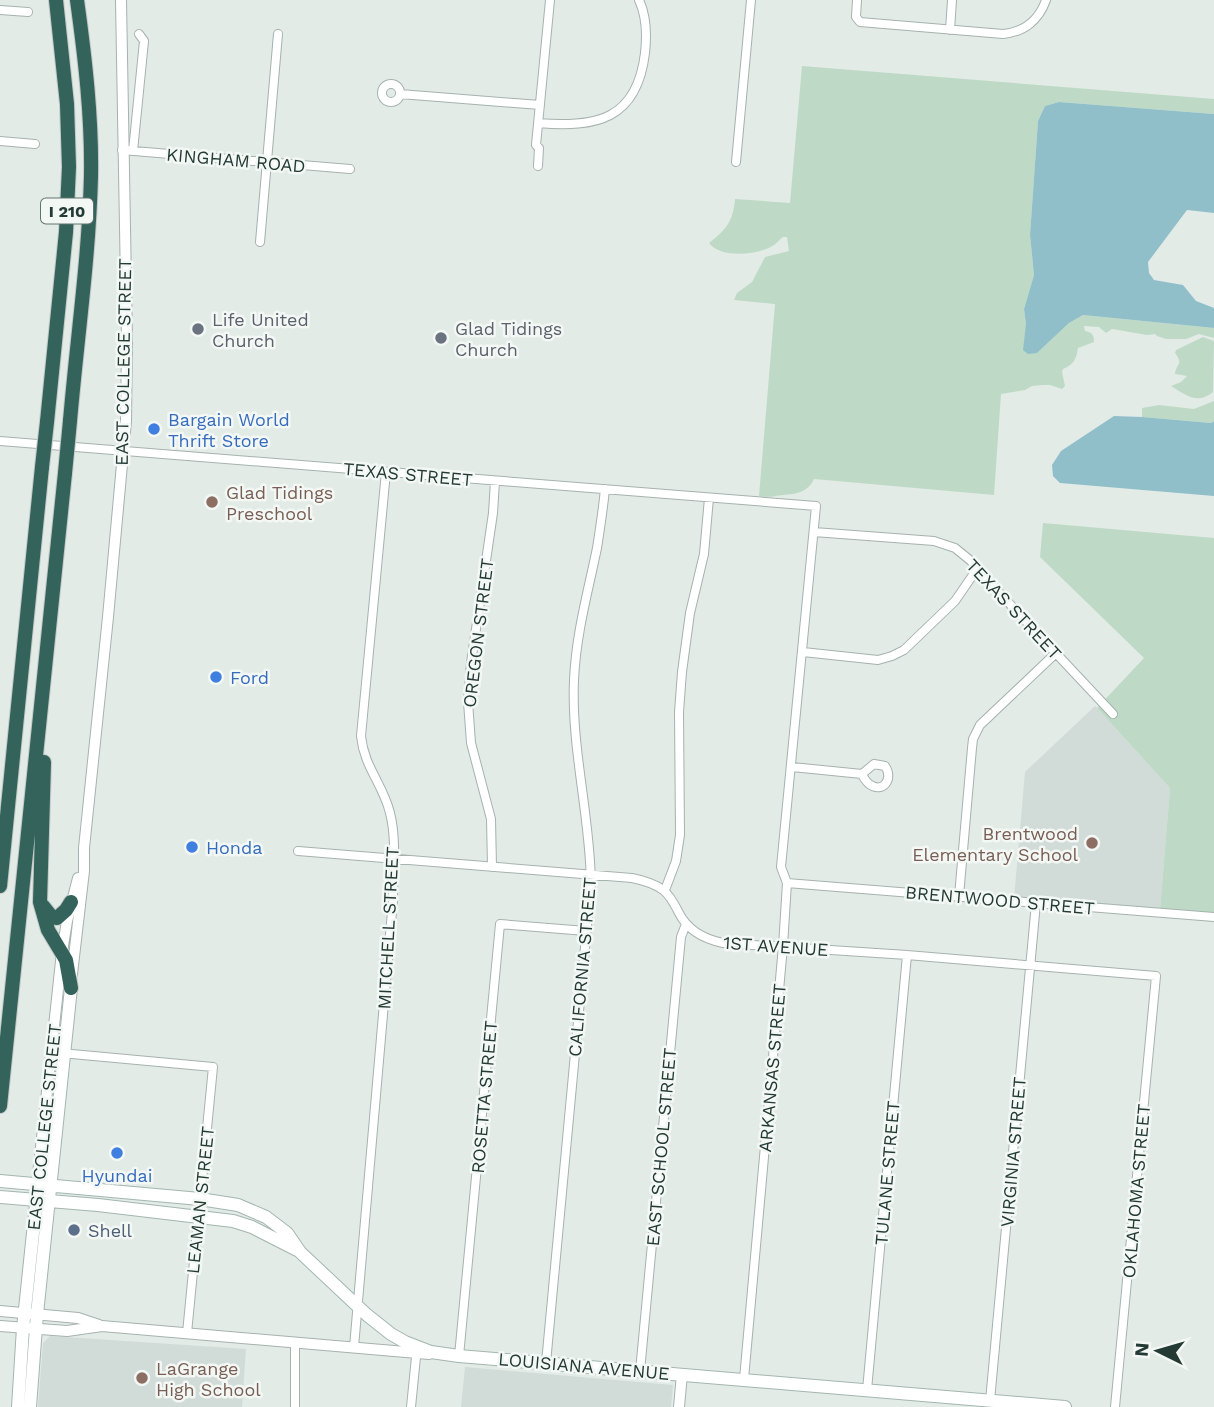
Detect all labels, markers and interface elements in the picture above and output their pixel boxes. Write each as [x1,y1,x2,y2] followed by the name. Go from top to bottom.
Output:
[165,143,307,177] street label: KINGHAM ROAD
[41,198,93,224] road number: I 210
[111,258,135,466] street label: EAST COLLEGE STREET
[212,309,309,351] place label: Life United Church
[455,318,562,360] place label: Glad Tidings Church
[190,321,206,337] marker: Life United Church
[433,330,449,346] marker: Glad Tidings Church
[168,409,290,451] place label: Bargain World Thrift Store
[146,421,162,437] marker: Bargain World Thrift Store
[342,458,474,490] street label: TEXAS STREET
[226,482,333,524] place label: Glad Tidings Preschool
[204,494,220,510] marker: Glad Tidings Preschool
[962,554,1066,664] street label: TEXAS STREET
[458,557,498,709] street label: OREGON STREET
[230,667,269,688] place label: Ford
[208,669,224,685] marker: Ford
[912,823,1078,865] place label: Brentwood Elementary School
[1084,835,1100,851] marker: Brentwood Elementary School
[206,837,262,858] place label: Honda
[184,839,200,855] marker: Honda
[373,846,403,1010] street label: MITCHELL STREET
[564,876,600,1058] street label: CALIFORNIA STREET
[904,881,1096,919] street label: BRENTWOOD STREET
[723,932,829,960] street label: 1ST AVENUE
[754,983,790,1153] street label: ARKANSAS STREET
[467,1020,501,1174] street label: ROSETTA STREET
[23,1023,65,1231] street label: EAST COLLEGE STREET
[642,1047,680,1247] street label: EAST SCHOOL STREET
[996,1076,1030,1228] street label: VIRGINIA STREET
[870,1100,904,1246] street label: TULANE STREET
[1118,1103,1154,1279] street label: OKLAHOMA STREET
[182,1125,218,1275] street label: LEAMAN STREET
[109,1145,125,1161] marker: Hyundai
[81,1165,153,1186] place label: Hyundai
[88,1220,133,1241] place label: Shell
[66,1222,82,1238] marker: Shell
[1123,1316,1193,1386] north arrow
[1129,1342,1154,1358] text: N
[498,1348,670,1384] street label: LOUISIANA AVENUE
[156,1358,261,1400] place label: LaGrange High School
[134,1370,150,1386] marker: LaGrange High School

